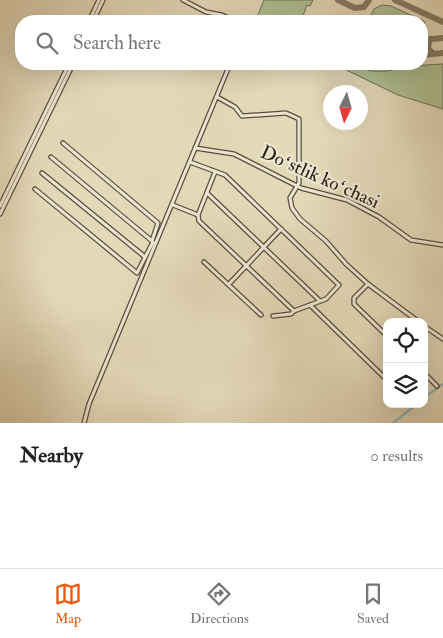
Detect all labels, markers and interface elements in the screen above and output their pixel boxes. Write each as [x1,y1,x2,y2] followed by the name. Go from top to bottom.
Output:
[15,15,428,70] search box
[33,29,61,57] icon: search
[73,31,161,55] text: Search here
[323,85,368,130] north arrow
[257,140,383,214] street label: Doʻstlik koʻchasi
[383,318,428,408] map controls
[383,318,428,363] button: locate
[383,363,428,408] button: layers
[20,442,83,469] text: Nearby
[370,446,423,466] text: 0 results
[54,580,82,627] tab: Map
[190,580,249,627] tab: Directions
[357,580,389,627] tab: Saved

